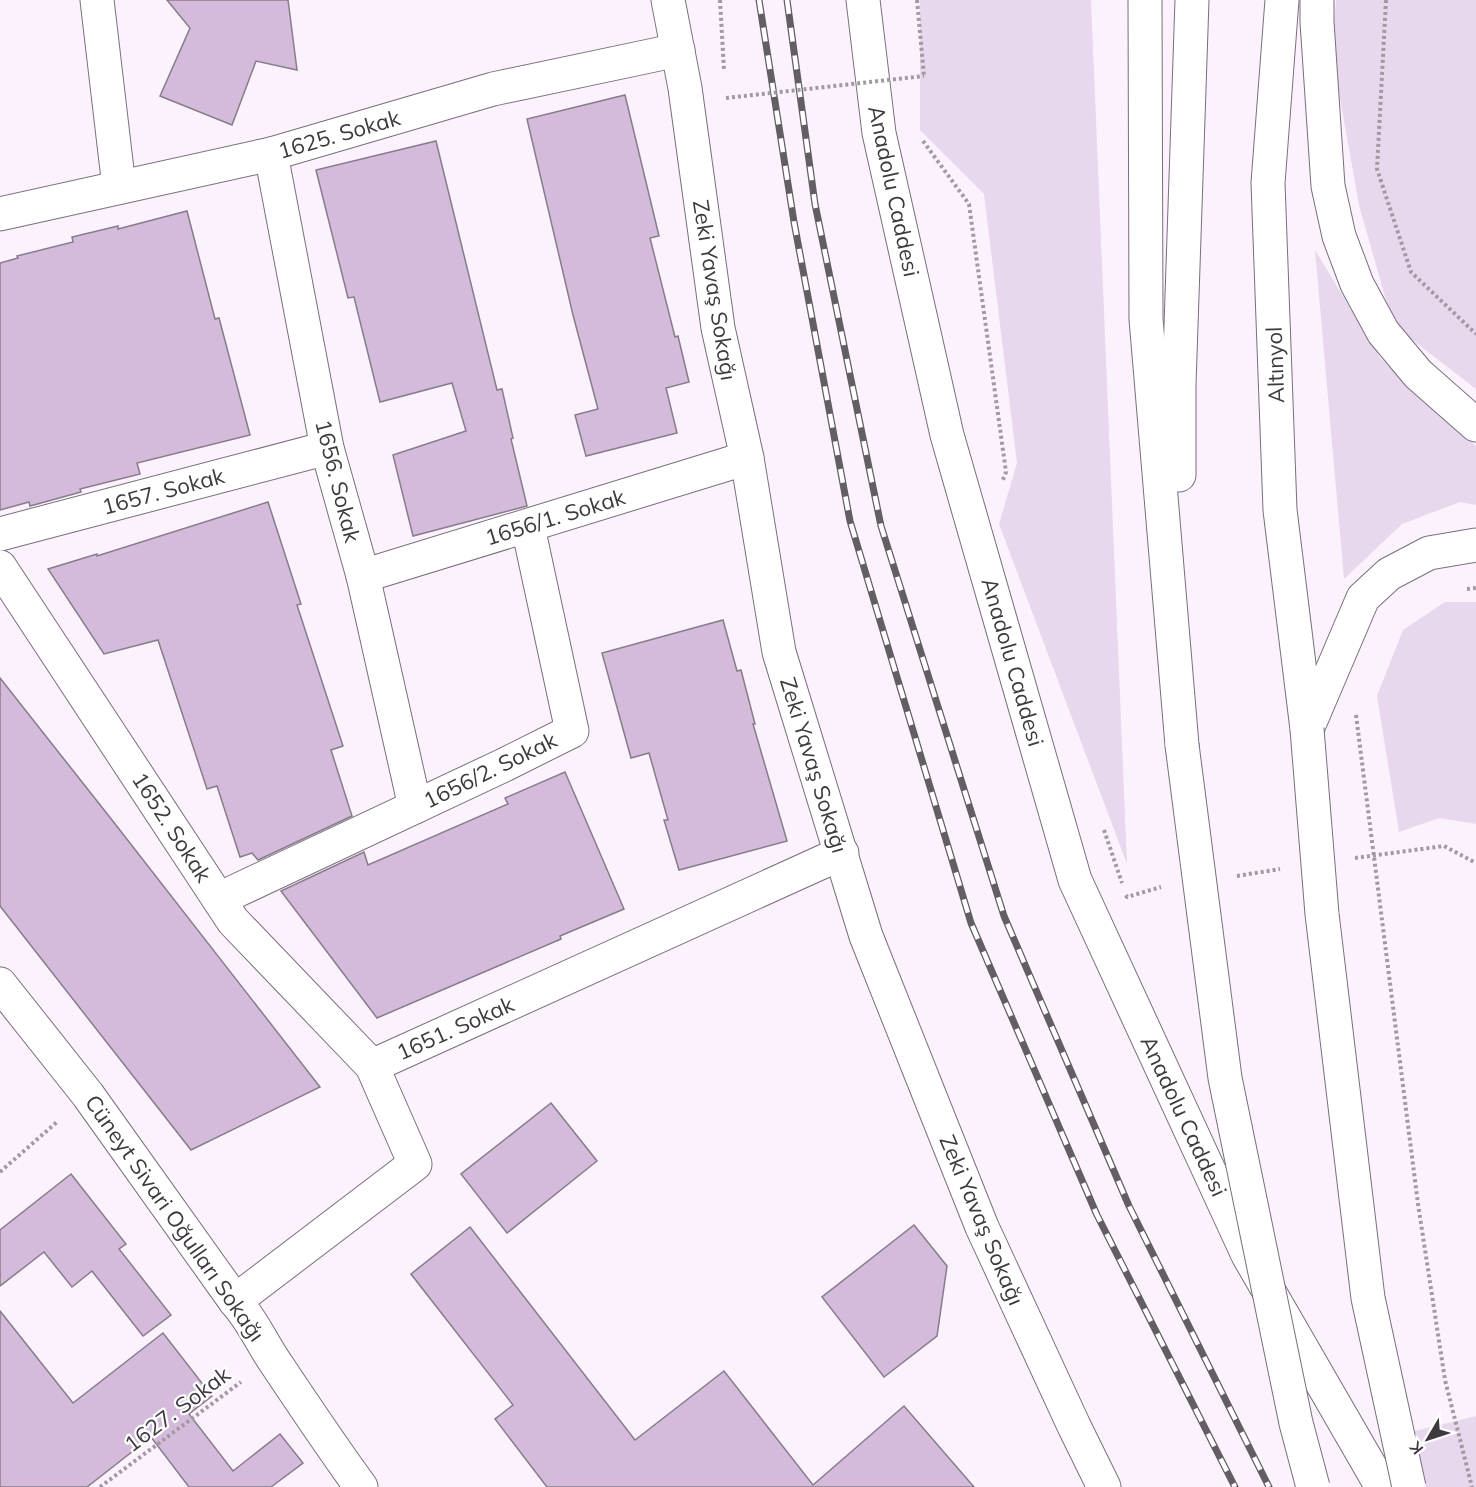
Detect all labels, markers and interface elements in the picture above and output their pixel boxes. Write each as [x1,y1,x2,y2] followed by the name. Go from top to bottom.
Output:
[275,103,404,165] street label: 1625. Sokak
[862,103,926,279] street label: Anadolu Caddesi
[687,198,743,382] street label: Zeki Yavaş Sokağı
[1260,326,1290,404] street label: Altınyol
[309,417,367,546] street label: 1656. Sokak
[99,461,228,521] street label: 1657. Sokak
[482,482,629,552] street label: 1656/1. Sokak
[976,574,1050,750] street label: Anadolu Caddesi
[774,674,854,856] street label: Zeki Yavaş Sokağı
[419,725,562,814] street label: 1656/2. Sokak
[126,767,218,888] street label: 1652. Sokak
[392,989,519,1066] street label: 1651. Sokak
[1135,1031,1233,1201] street label: Anadolu Caddesi
[79,1089,271,1347] street label: Cüneyt Sivari Oğulları Sokağı
[933,1131,1031,1309] street label: Zeki Yavaş Sokağı
[118,1360,236,1458] street label: 1627. Sokak
[1398,1409,1458,1469] north arrow
[1404,1437,1427,1459] text: K

